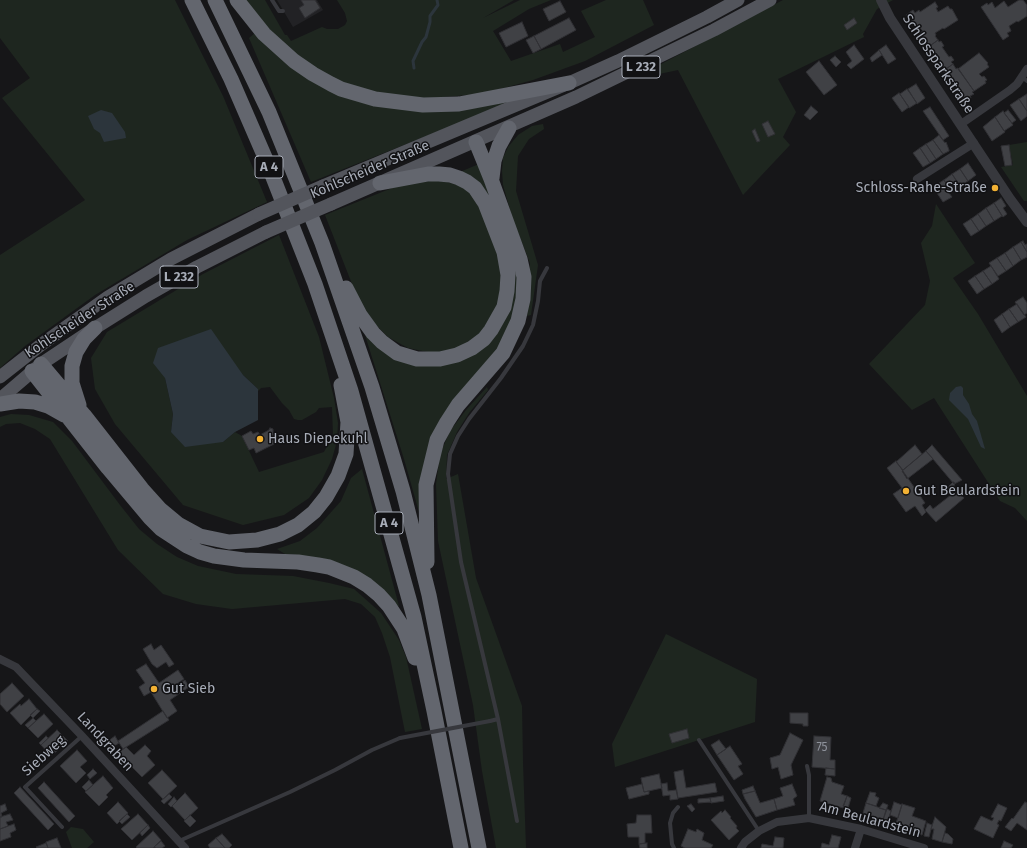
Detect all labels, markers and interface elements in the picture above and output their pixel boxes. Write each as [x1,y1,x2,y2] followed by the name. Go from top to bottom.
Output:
[899,11,977,117] street label: Schlossparkstraße
[622,56,660,78] road number: L 232
[308,137,432,203] street label: Kohlscheider Straße
[255,156,283,178] road number: A 4
[856,180,987,196] place label: Schloss-Rahe-Straße
[990,183,1000,193] marker: Schloss-Rahe-Straße
[160,266,198,288] road number: L 232
[22,278,138,362] street label: Kohlscheider Straße
[268,431,368,447] place label: Haus Diepekuhl
[255,434,265,444] marker: Haus Diepekuhl
[914,483,1020,499] place label: Gut Beulardstein
[901,486,911,496] marker: Gut Beulardstein
[375,512,403,534] road number: A 4
[162,681,215,697] place label: Gut Sieb
[149,684,159,694] marker: Gut Sieb
[73,709,137,775] street label: Landgraben
[19,732,69,780] street label: Siebweg
[816,741,828,755] house number: 75
[818,798,922,842] street label: Am Beulardstein

